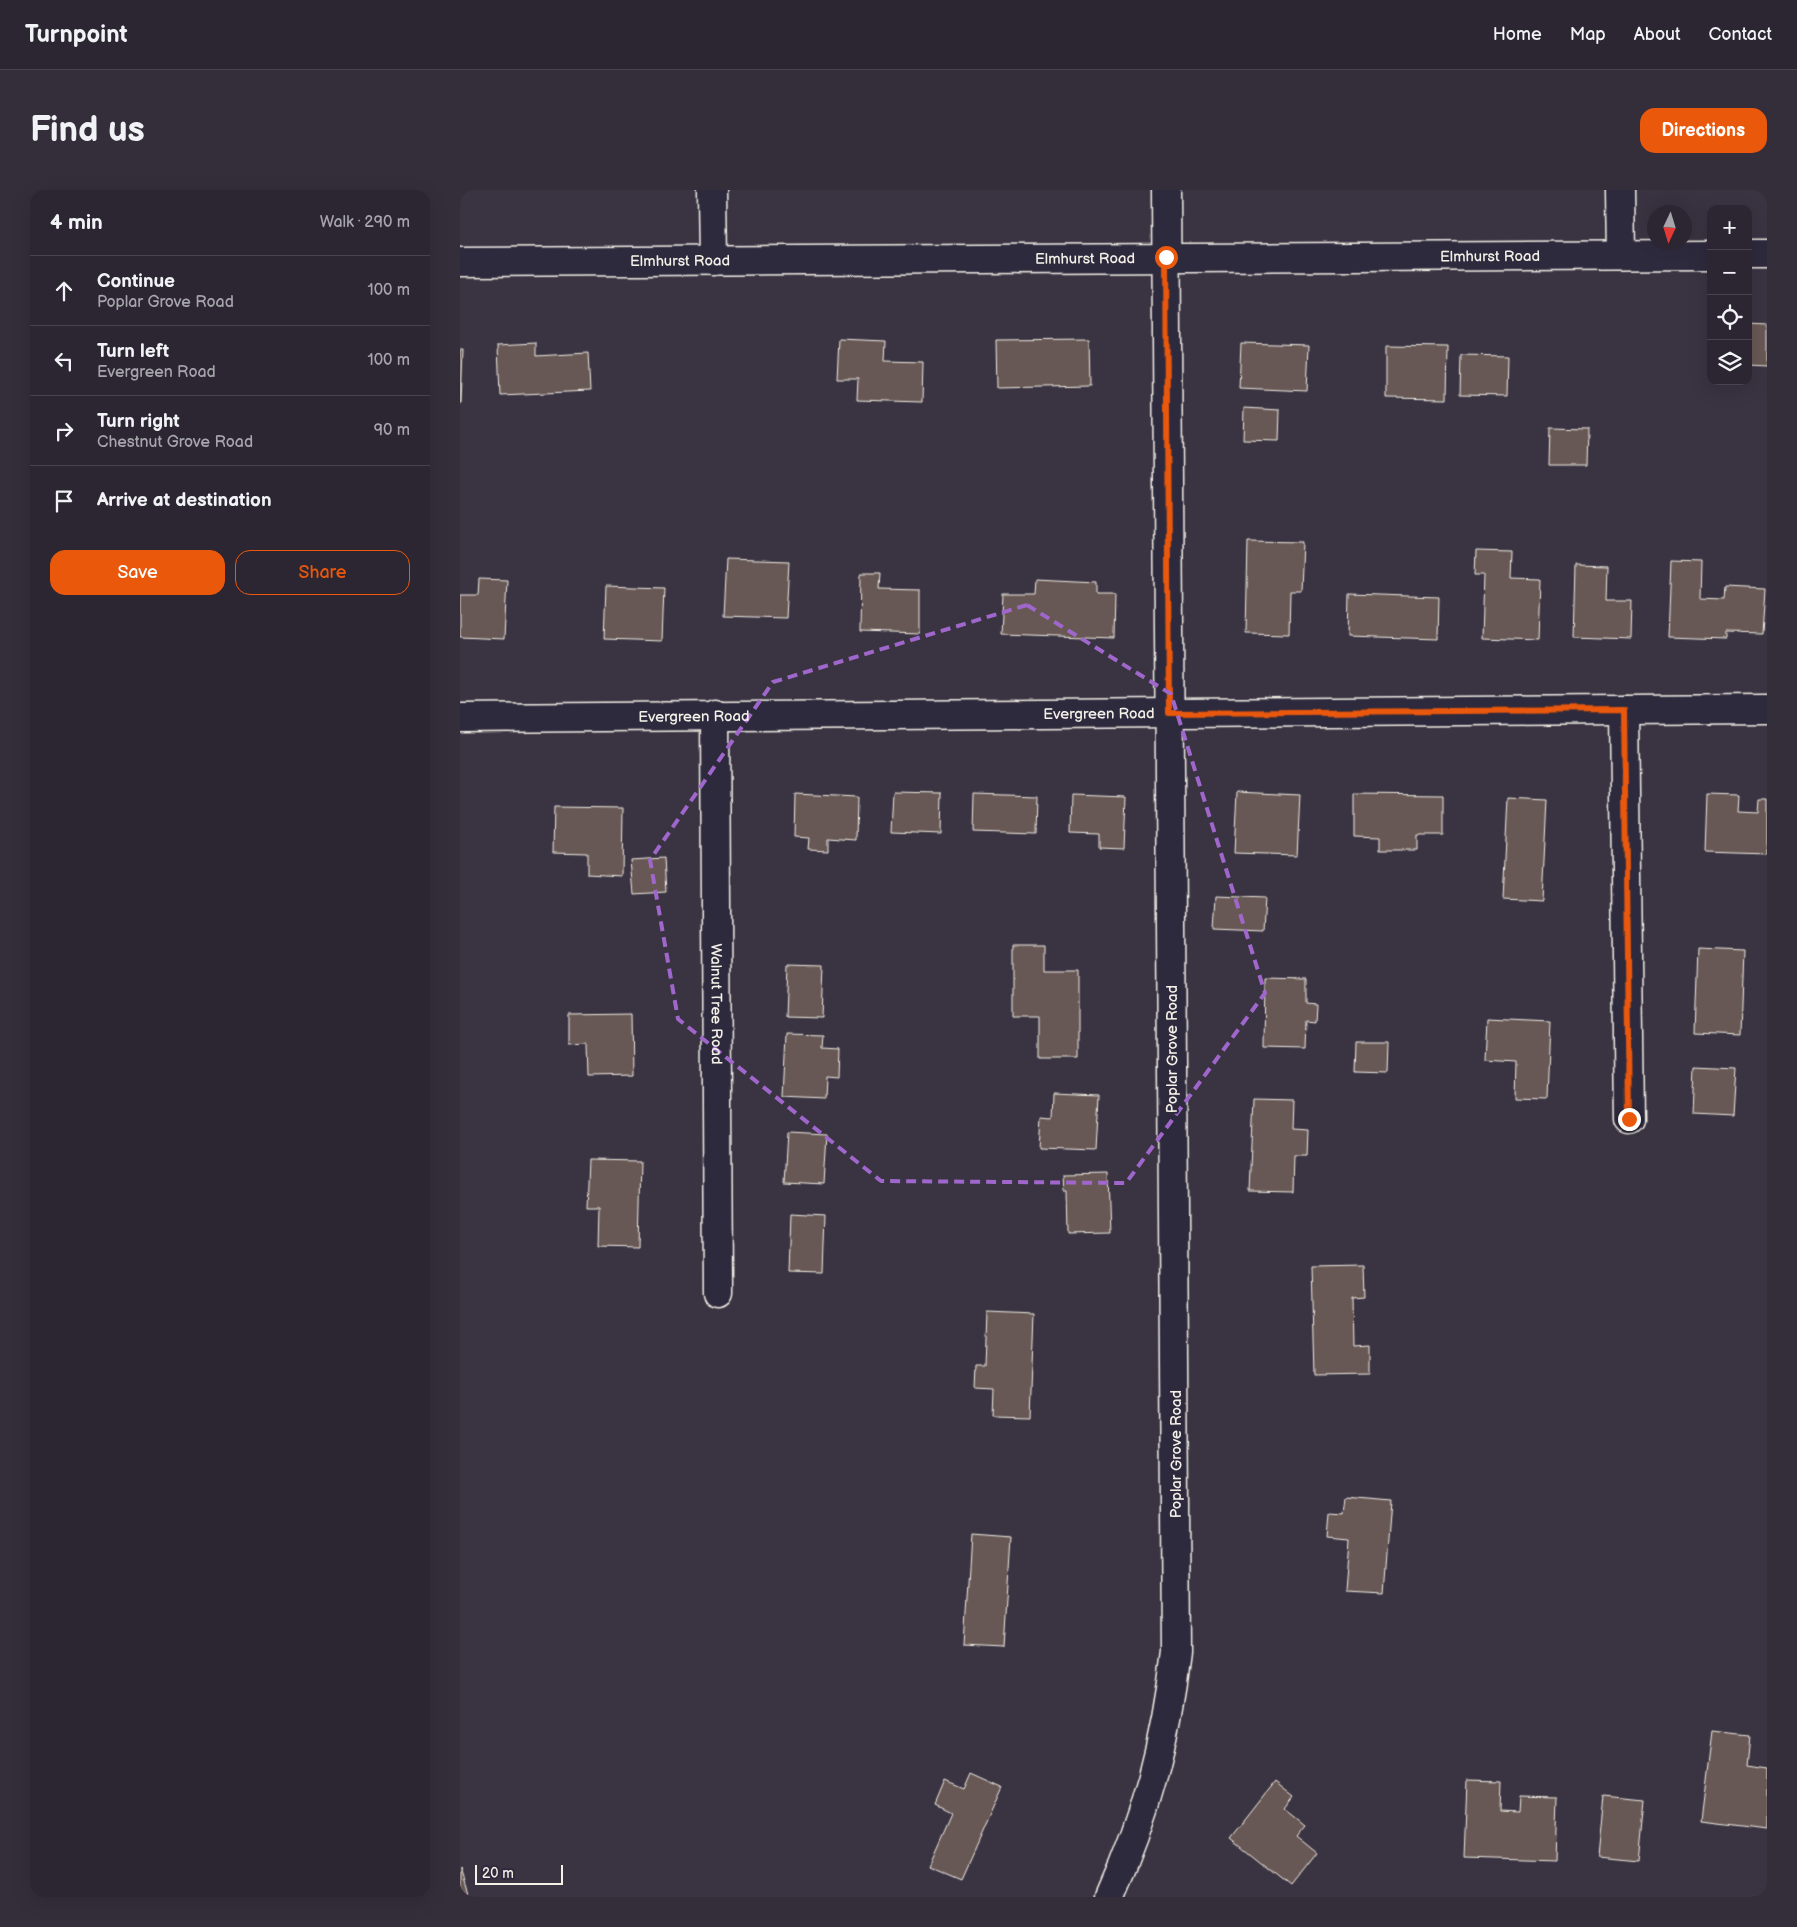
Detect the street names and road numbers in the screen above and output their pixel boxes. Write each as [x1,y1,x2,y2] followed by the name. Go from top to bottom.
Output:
[1440,247,1540,267] street label: Elmhurst Road
[1035,249,1135,269] street label: Elmhurst Road
[630,251,730,271] street label: Elmhurst Road
[1043,704,1155,724] street label: Evergreen Road
[638,707,750,727] street label: Evergreen Road
[706,943,726,1065] street label: Walnut Tree Road
[1163,985,1182,1113] street label: Poplar Grove Road
[1167,1390,1186,1518] street label: Poplar Grove Road

